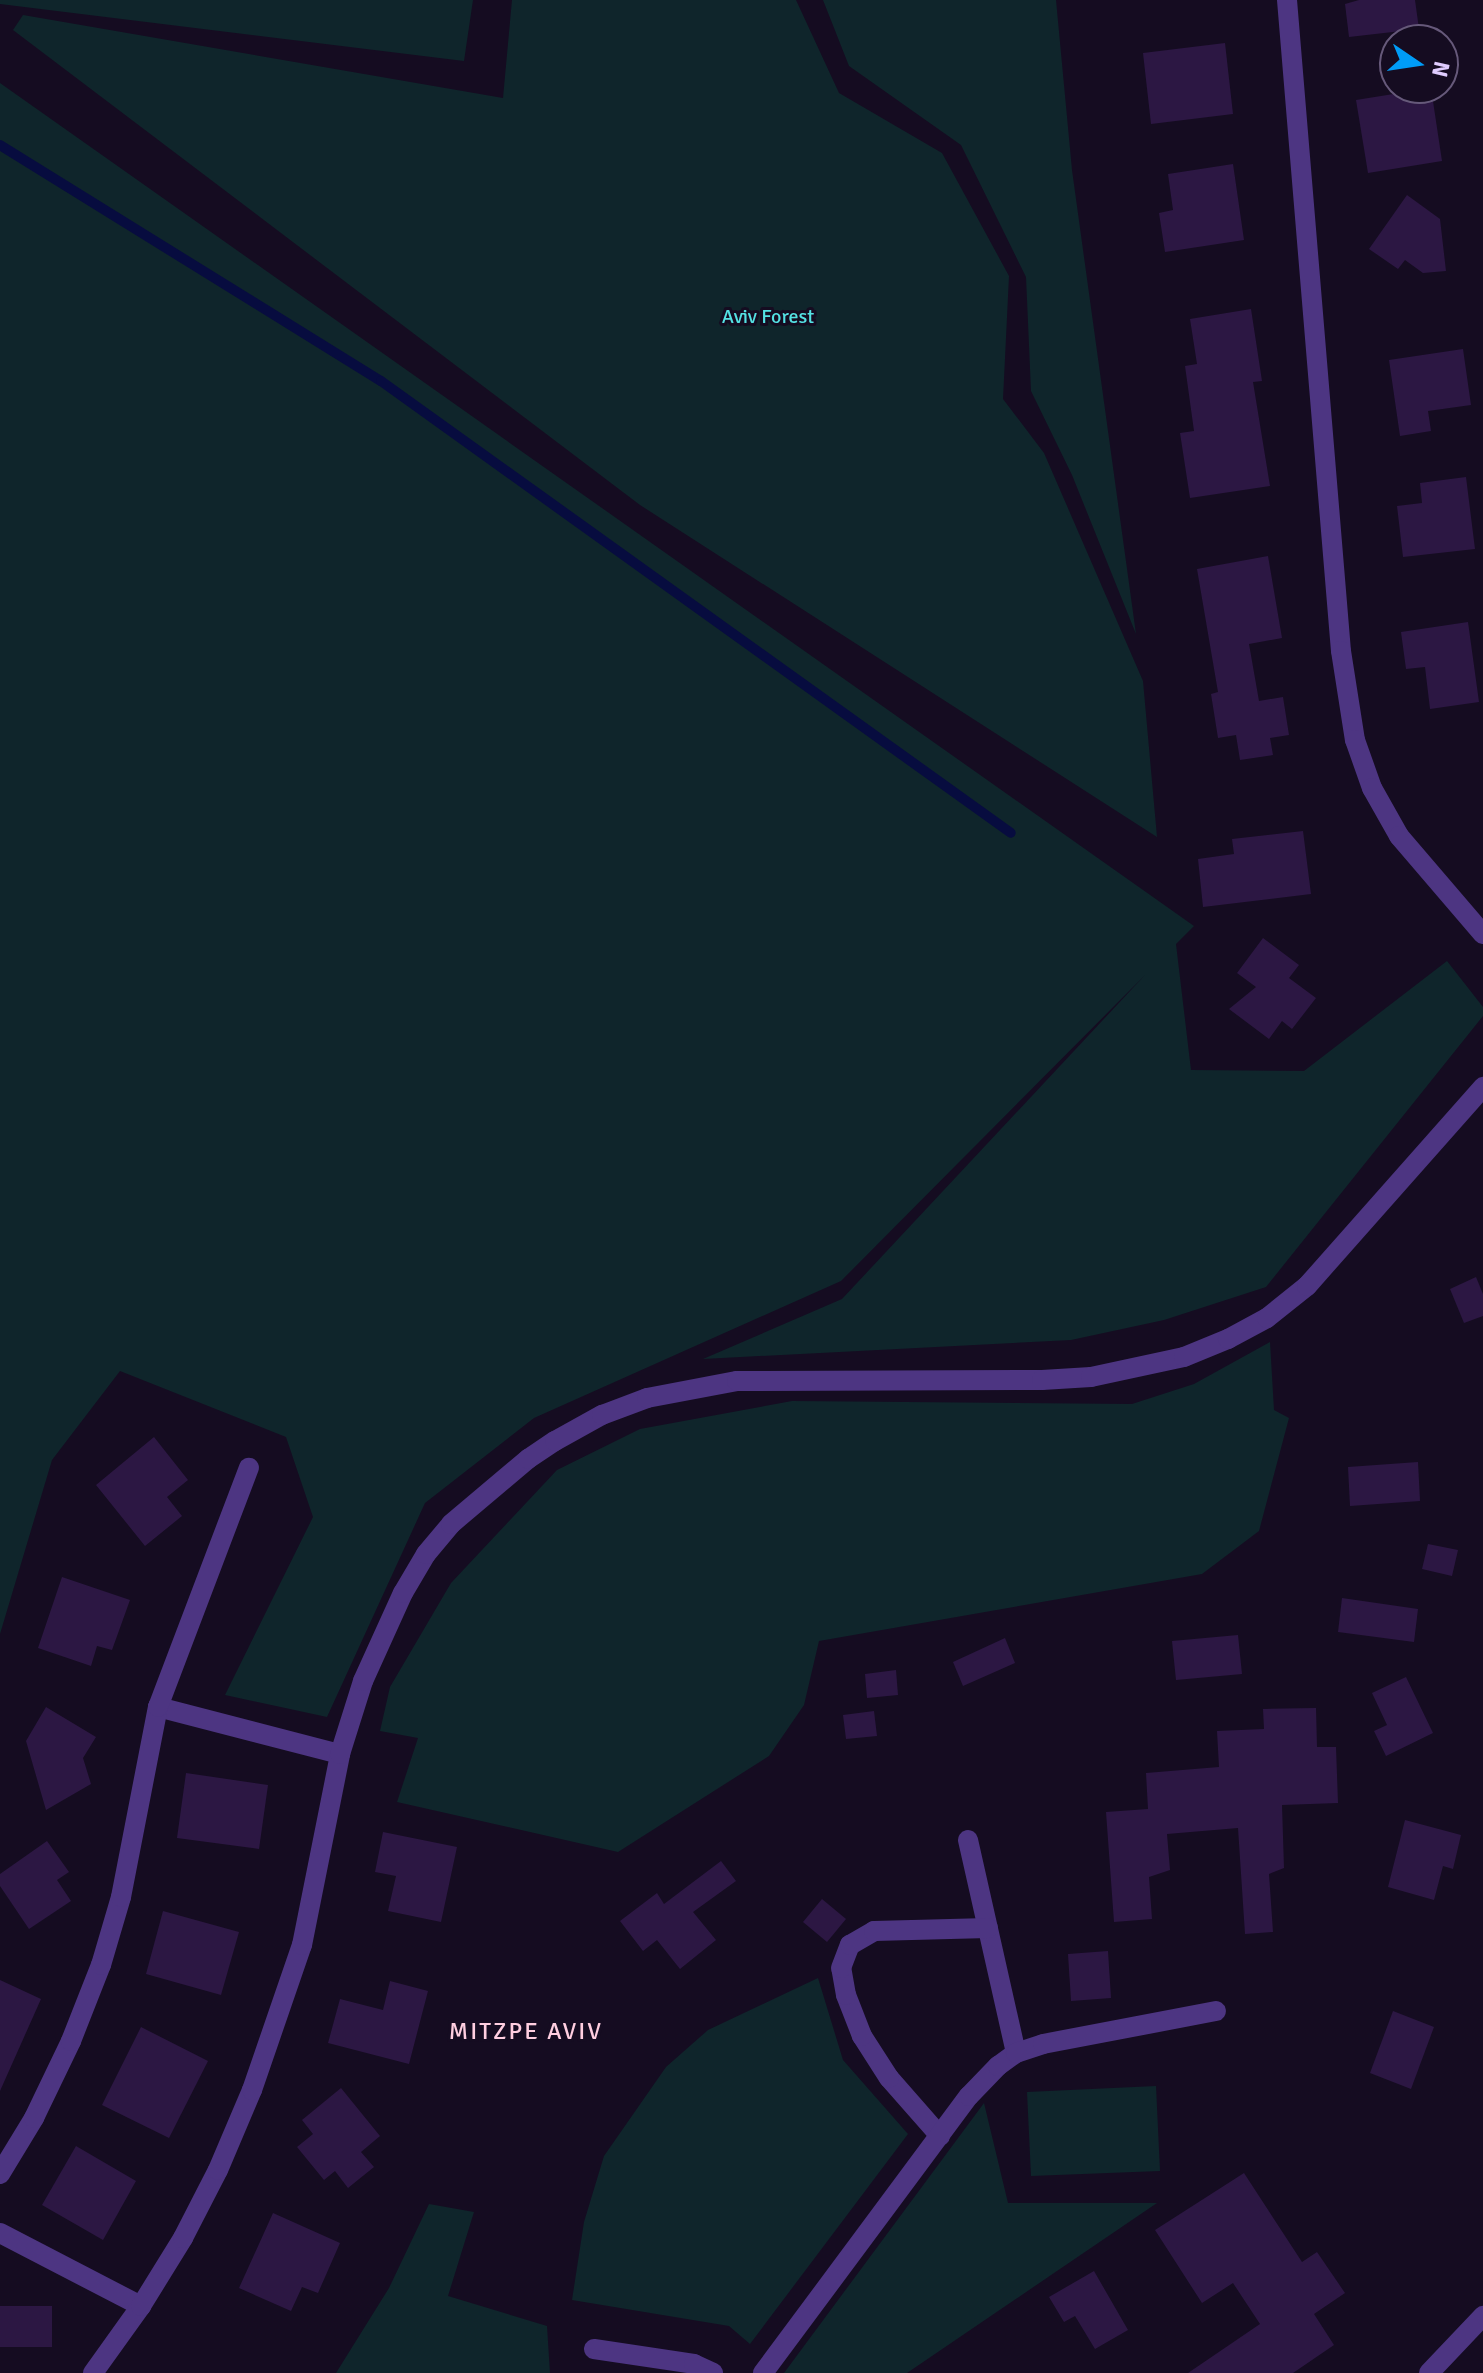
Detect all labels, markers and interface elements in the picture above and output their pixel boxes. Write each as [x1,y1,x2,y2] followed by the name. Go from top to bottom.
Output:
[1379,24,1459,104] north arrow
[1426,59,1456,80] text: N
[722,304,814,328] park label: Aviv Forest
[449,2018,603,2046] district label: MITZPE AVIV

